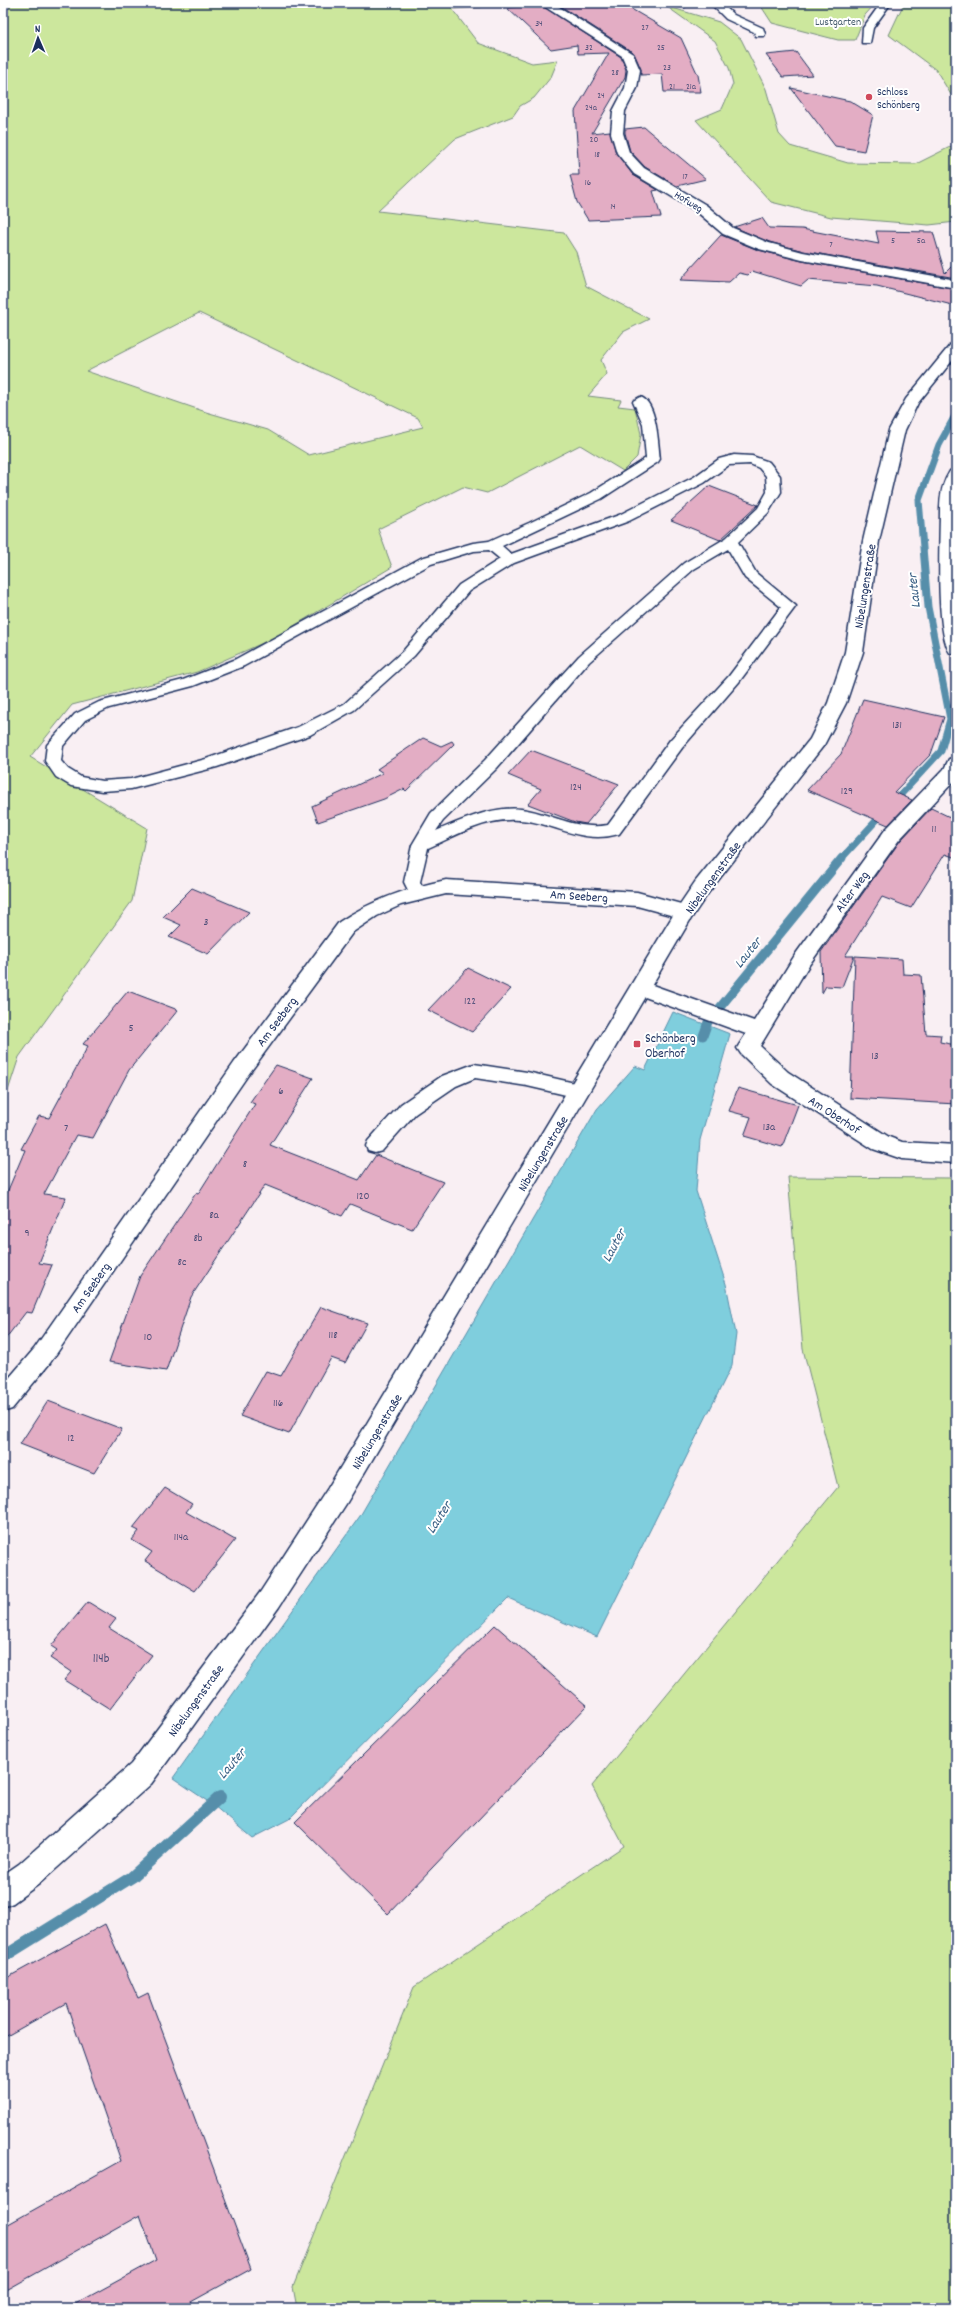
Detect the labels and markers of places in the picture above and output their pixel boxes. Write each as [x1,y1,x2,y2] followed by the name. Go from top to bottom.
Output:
[877,85,920,114] place label: Schloss Schönberg
[864,92,874,102] marker: Schloss Schönberg
[645,1030,696,1064] place label: Schönberg Oberhof
[632,1039,642,1049] marker: Schönberg Oberhof

